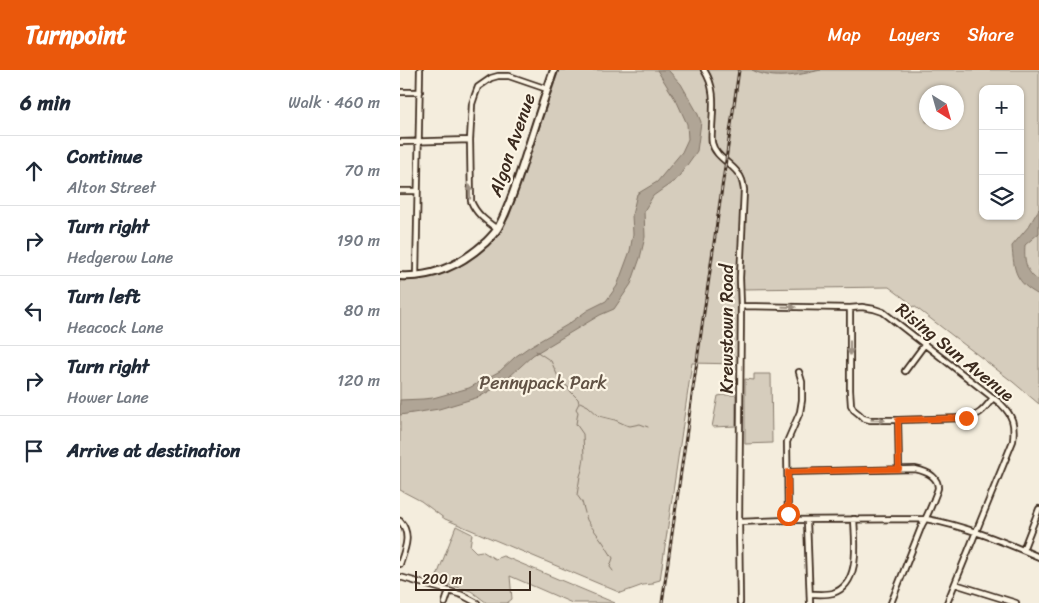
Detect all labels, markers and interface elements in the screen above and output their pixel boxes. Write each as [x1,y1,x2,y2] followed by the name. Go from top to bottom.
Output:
[25,14,127,56] text: Turnpoint
[828,19,861,51] text: Map
[889,19,940,51] text: Layers
[968,19,1014,51] text: Share
[20,84,71,122] text: 6 min
[919,85,964,130] north arrow
[979,85,1024,220] map controls
[979,85,1024,130] button: +
[288,88,380,117] text: Walk · 460 m
[479,89,545,202] street label: Algon Avenue
[979,130,1024,175] button: −
[67,140,143,173] text: Continue
[344,156,380,185] text: 70 m
[20,157,48,185] icon: ahead
[67,173,156,202] text: Alton Street
[979,175,1024,220] button: layers
[466,184,474,200] one-way arrow
[67,210,149,243] text: Turn right
[337,226,380,255] text: 190 m
[20,227,48,255] icon: right
[67,243,173,272] text: Hedgerow Lane
[711,263,743,394] street label: Krewstown Road
[67,280,140,313] text: Turn left
[888,294,1022,410] street label: Rising Sun Avenue
[344,296,380,325] text: 80 m
[20,297,48,325] icon: left
[782,303,798,311] one-way arrow
[67,313,163,342] text: Heacock Lane
[846,341,854,357] one-way arrow
[67,350,149,383] text: Turn right
[337,366,380,395] text: 120 m
[20,367,48,395] icon: right
[479,367,607,399] park label: Pennypack Park
[67,383,149,412] text: Hower Lane
[955,407,978,430] route end
[870,416,886,424] one-way arrow
[67,434,240,467] text: Arrive at destination
[20,437,48,465] icon: arrive
[777,503,800,526] route start
[422,567,462,592] text: 200 m
[415,568,531,591] scale bar

